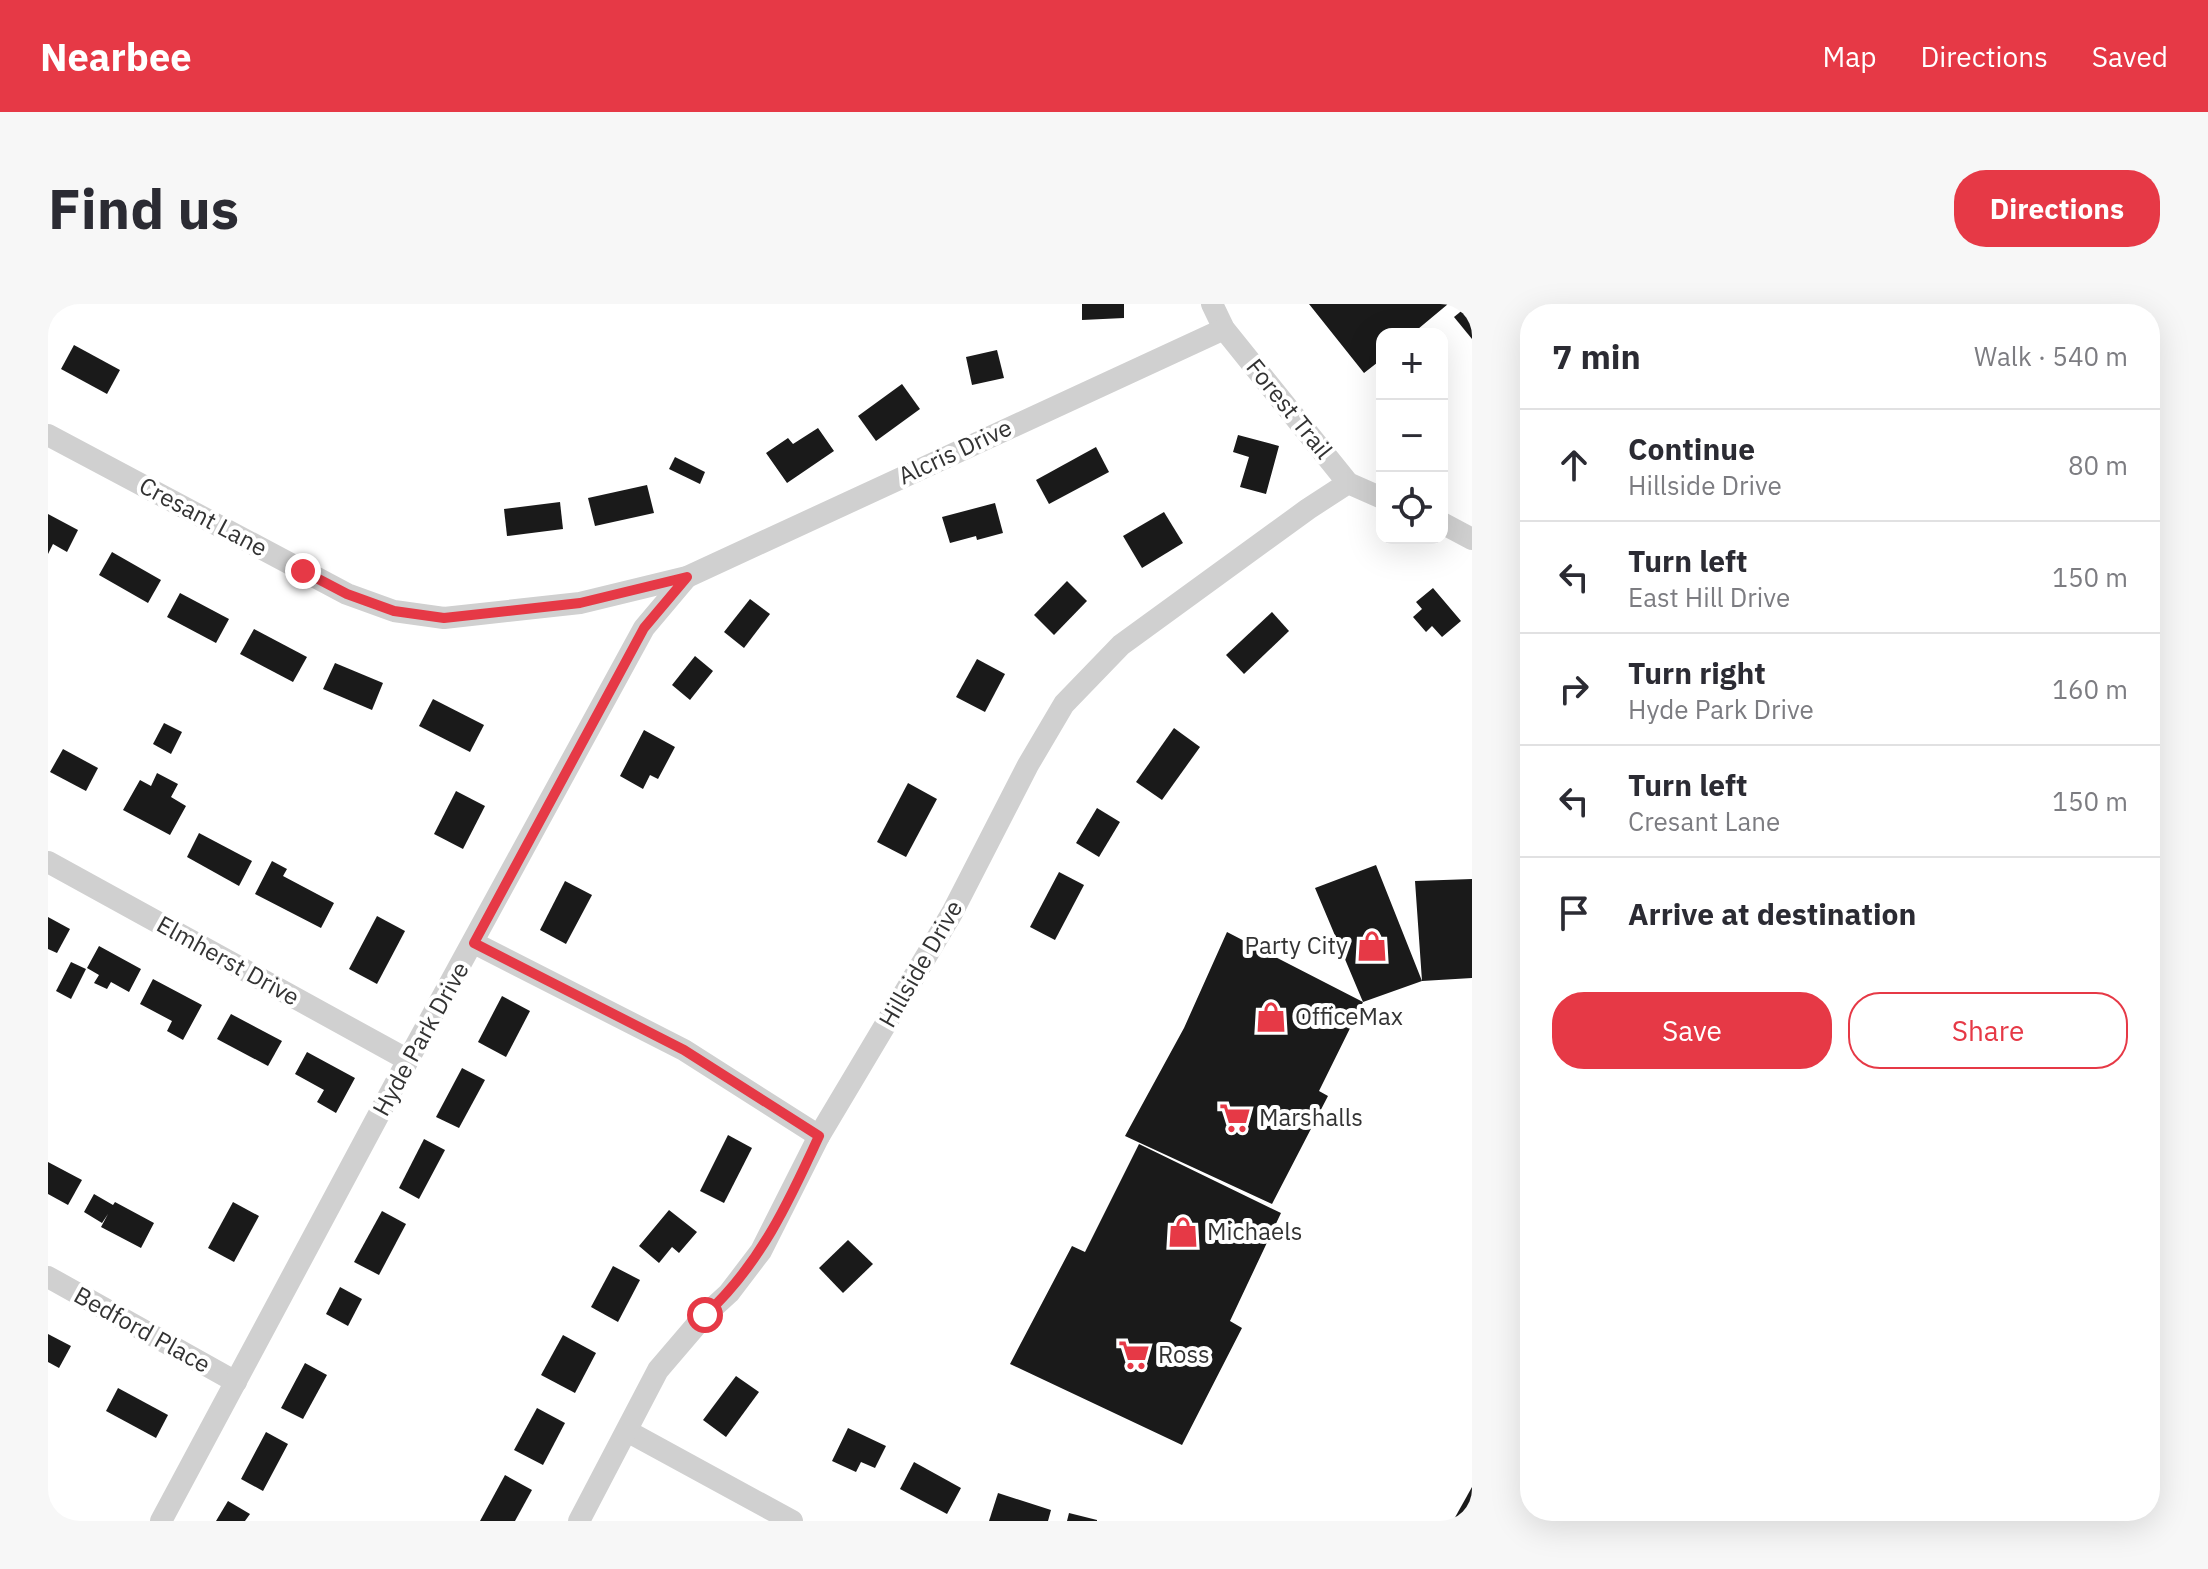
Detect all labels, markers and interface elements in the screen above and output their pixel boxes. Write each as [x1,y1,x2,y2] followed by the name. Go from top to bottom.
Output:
[40,32,192,81] text: Nearbee
[1822,38,1876,75] text: Map
[1920,38,2048,75] text: Directions
[2092,38,2168,75] text: Saved
[1954,170,2160,247] button: Directions
[48,172,239,244] text: Find us
[1376,328,1448,544] map controls
[1376,328,1448,400] button: +
[1552,334,1641,378] text: 7 min
[1974,339,2128,373] text: Walk · 540 m
[1239,352,1340,465] street label: Forest Trail
[1376,400,1448,472] button: −
[893,411,1017,491] street label: Alcris Drive
[1628,429,1755,468] text: Continue
[1552,443,1596,487] icon: ahead
[2068,448,2128,482] text: 80 m
[1628,468,1782,502] text: Hillside Drive
[134,469,273,563] street label: Cresant Lane
[1376,472,1448,544] button: locate
[1628,541,1747,580] text: Turn left
[285,553,321,589] route end
[1552,555,1596,599] icon: left
[2052,560,2128,594] text: 150 m
[1628,580,1790,614] text: East Hill Drive
[1628,653,1766,692] text: Turn right
[1552,667,1596,711] icon: right
[2052,672,2128,706] text: 160 m
[1628,692,1814,726] text: Hyde Park Drive
[1628,765,1747,804] text: Turn left
[1552,779,1596,823] icon: left
[2052,784,2128,818] text: 150 m
[1628,804,1780,838] text: Cresant Lane
[1552,891,1596,935] icon: arrive
[871,894,970,1033] street label: Hillside Drive
[1628,894,1916,933] text: Arrive at destination
[151,908,306,1013] street label: Elmherst Drive
[1245,929,1348,961] place label: Party City
[1355,929,1389,963] shop icon: Party City
[365,956,476,1121] street label: Hyde Park Drive
[1552,992,1832,1069] button: Save
[1848,992,2128,1069] button: Share
[1254,1000,1288,1034] shop icon: OfficeMax
[1295,1000,1403,1032] place label: OfficeMax
[1218,1101,1252,1135] supermarket icon: Marshalls
[1259,1101,1363,1133] place label: Marshalls
[1166,1215,1200,1249] shop icon: Michaels
[1207,1215,1302,1247] place label: Michaels
[69,1278,216,1380] street label: Bedford Place
[687,1297,723,1333] route start
[1117,1338,1151,1372] supermarket icon: Ross
[1158,1338,1210,1370] place label: Ross

